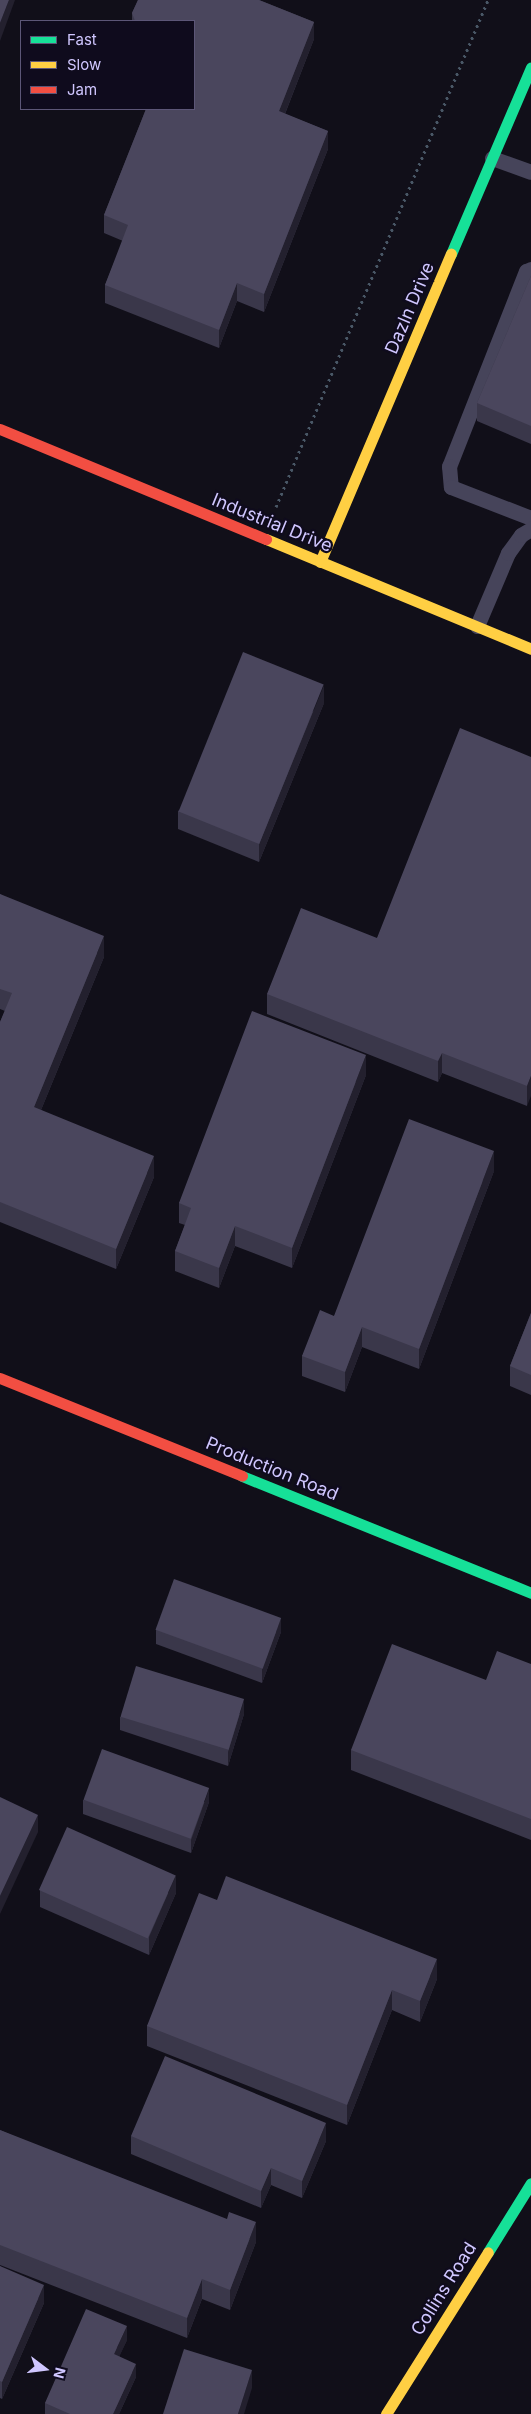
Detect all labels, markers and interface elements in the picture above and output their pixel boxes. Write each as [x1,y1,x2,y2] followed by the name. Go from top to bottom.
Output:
[20,20,195,110] legend
[67,30,97,49] text: Fast
[67,55,101,74] text: Slow
[67,80,97,99] text: Jam
[381,259,439,357] street label: Dazln Drive
[209,489,335,557] street label: Industrial Drive
[203,1433,341,1505] street label: Production Road
[407,2238,481,2340] street label: Collins Road
[20,2344,70,2394] north arrow
[50,2366,70,2380] text: N

